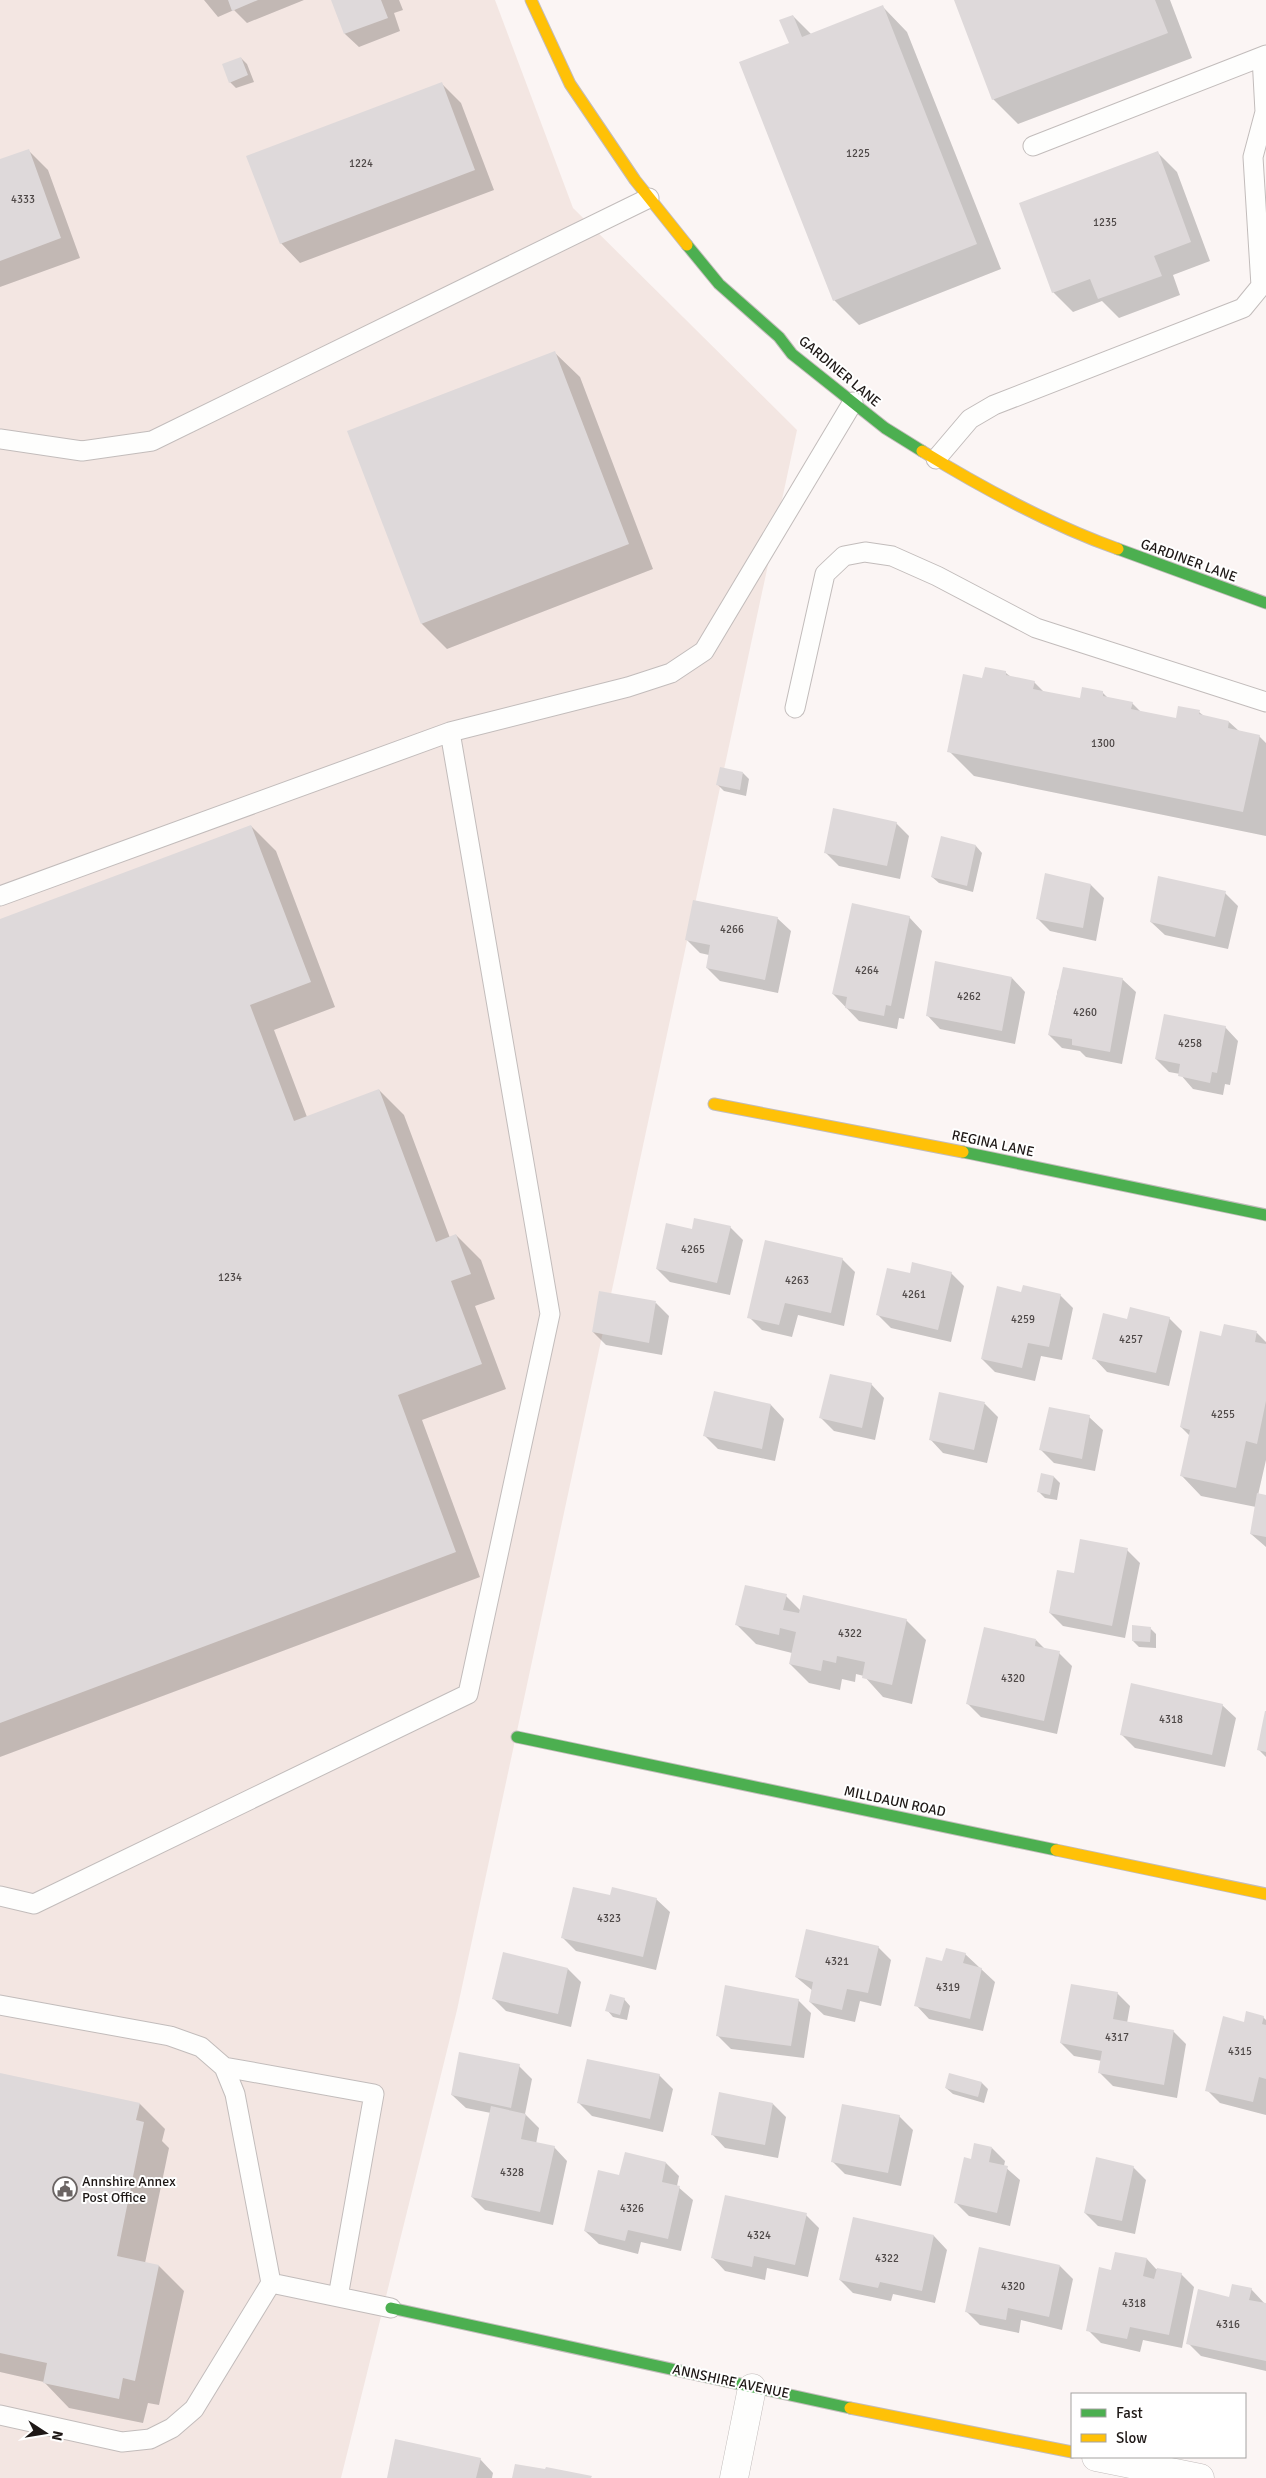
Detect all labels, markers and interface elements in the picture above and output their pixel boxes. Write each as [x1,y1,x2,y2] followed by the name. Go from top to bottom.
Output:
[846,147,870,160] house number: 1225
[349,157,373,170] house number: 1224
[11,193,35,206] house number: 4333
[1093,216,1117,229] house number: 1235
[795,332,884,410] street label: GARDINER LANE
[1138,535,1239,586] street label: GARDINER LANE
[1091,737,1115,750] house number: 1300
[720,923,744,936] house number: 4266
[855,964,879,977] house number: 4264
[957,990,981,1003] house number: 4262
[1073,1006,1097,1019] house number: 4260
[1178,1037,1202,1050] house number: 4258
[950,1126,1036,1161] street label: REGINA LANE
[681,1243,705,1256] house number: 4265
[218,1271,242,1284] house number: 1234
[785,1274,809,1287] house number: 4263
[902,1288,926,1301] house number: 4261
[1011,1313,1035,1326] house number: 4259
[1119,1333,1143,1346] house number: 4257
[1211,1408,1235,1421] house number: 4255
[838,1627,862,1640] house number: 4322
[1001,1672,1025,1685] house number: 4320
[1159,1713,1183,1726] house number: 4318
[842,1782,947,1821] street label: MILLDAUN ROAD
[597,1912,621,1925] house number: 4323
[825,1955,849,1968] house number: 4321
[936,1981,960,1994] house number: 4319
[1105,2031,1129,2044] house number: 4317
[1228,2045,1252,2058] house number: 4315
[500,2166,524,2179] house number: 4328
[82,2173,176,2206] place label: Annshire Annex Post Office
[52,2176,78,2202] public building icon: Annshire Annex Post Office
[620,2202,644,2215] house number: 4326
[747,2229,771,2242] house number: 4324
[875,2252,899,2265] house number: 4322
[1001,2280,1025,2293] house number: 4320
[1122,2297,1146,2310] house number: 4318
[1216,2318,1240,2331] house number: 4316
[671,2361,791,2402] street label: ANNSHIRE AVENUE
[1071,2393,1246,2458] legend
[1116,2404,1143,2422] text: Fast
[20,2408,70,2458] north arrow
[48,2429,67,2442] text: N
[1116,2429,1147,2447] text: Slow

